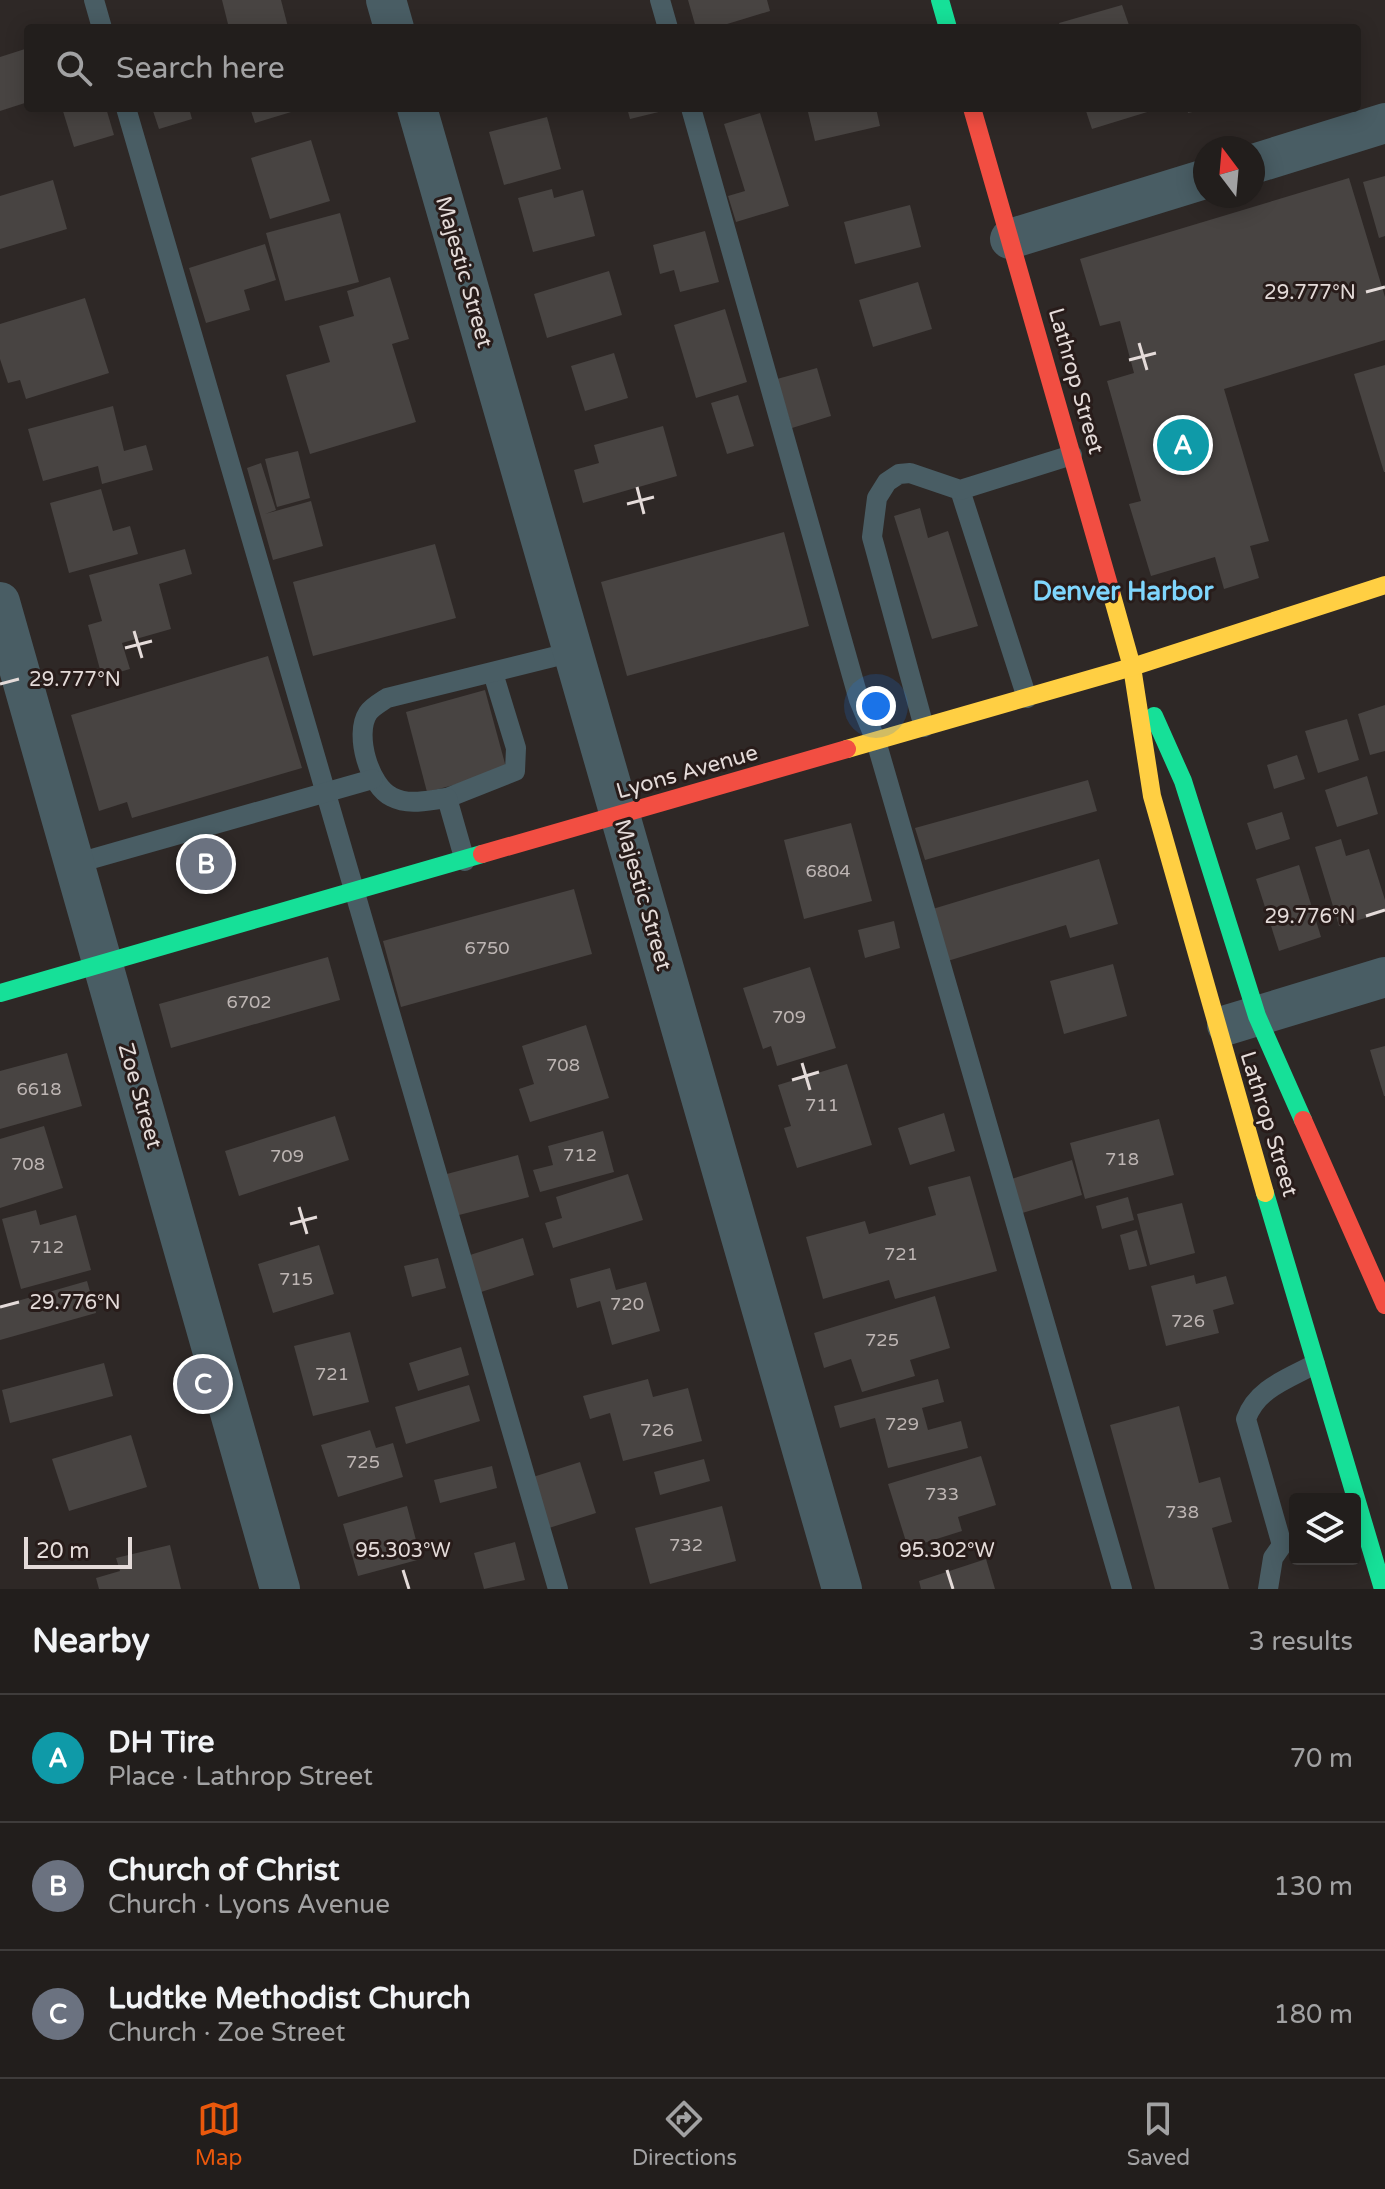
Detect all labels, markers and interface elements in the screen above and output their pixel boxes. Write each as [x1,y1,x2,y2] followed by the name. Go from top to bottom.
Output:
[24,24,1361,112] search box
[52,46,96,90] icon: search
[116,50,285,87] text: Search here
[1193,136,1265,208] north arrow
[430,193,498,351] street label: Majestic Street
[1264,281,1356,305] text: 29.777°N
[1043,305,1109,457] street label: Lathrop Street
[1157,415,1209,475] pin: A
[1033,576,1214,607] district label: Denver Harbor
[29,668,121,692] text: 29.777°N
[856,686,896,726] your location
[613,739,761,805] street label: Lyons Avenue
[609,816,677,974] street label: Majestic Street
[180,834,232,894] pin: B
[805,860,851,882] house number: 6804
[1264,905,1356,929] text: 29.776°N
[464,937,510,959] house number: 6750
[226,991,272,1013] house number: 6702
[772,1006,806,1028] house number: 709
[113,1040,167,1152] street label: Zoe Street
[1235,1048,1303,1200] street label: Lathrop Street
[546,1054,580,1076] house number: 708
[16,1078,62,1100] house number: 6618
[805,1094,839,1116] house number: 711
[563,1144,597,1166] house number: 712
[270,1145,304,1167] house number: 709
[1105,1148,1139,1170] house number: 718
[11,1153,45,1175] house number: 708
[30,1236,64,1258] house number: 712
[884,1243,918,1265] house number: 721
[279,1268,313,1290] house number: 715
[29,1291,121,1315] text: 29.776°N
[610,1293,644,1315] house number: 720
[1171,1310,1205,1332] house number: 726
[865,1329,899,1351] house number: 725
[177,1354,229,1414] pin: C
[315,1363,349,1385] house number: 721
[885,1413,919,1435] house number: 729
[640,1419,674,1441] house number: 726
[346,1451,380,1473] house number: 725
[925,1483,959,1505] house number: 733
[1289,1493,1361,1565] map controls
[1289,1493,1361,1565] button: layers
[1165,1501,1199,1523] house number: 738
[24,1533,132,1569] scale bar
[669,1534,703,1556] house number: 732
[36,1538,90,1564] text: 20 m
[355,1539,451,1563] text: 95.303°W
[899,1539,995,1563] text: 95.302°W
[32,1621,150,1662] text: Nearby
[1248,1626,1353,1657] text: 3 results
[108,1724,214,1761] text: DH Tire
[48,1743,68,1774] text: A
[1290,1743,1353,1774] text: 70 m
[108,1761,373,1792] text: Place · Lathrop Street
[108,1852,340,1889] text: Church of Christ
[49,1871,67,1902] text: B
[1273,1871,1353,1902] text: 130 m
[108,1889,390,1920] text: Church · Lyons Avenue
[108,1980,471,2017] text: Ludtke Methodist Church
[49,1999,67,2030] text: C
[1273,1999,1353,2030] text: 180 m
[108,2017,345,2048] text: Church · Zoe Street
[195,2097,242,2171] tab: Map
[632,2097,737,2171] tab: Directions
[1127,2097,1190,2171] tab: Saved

